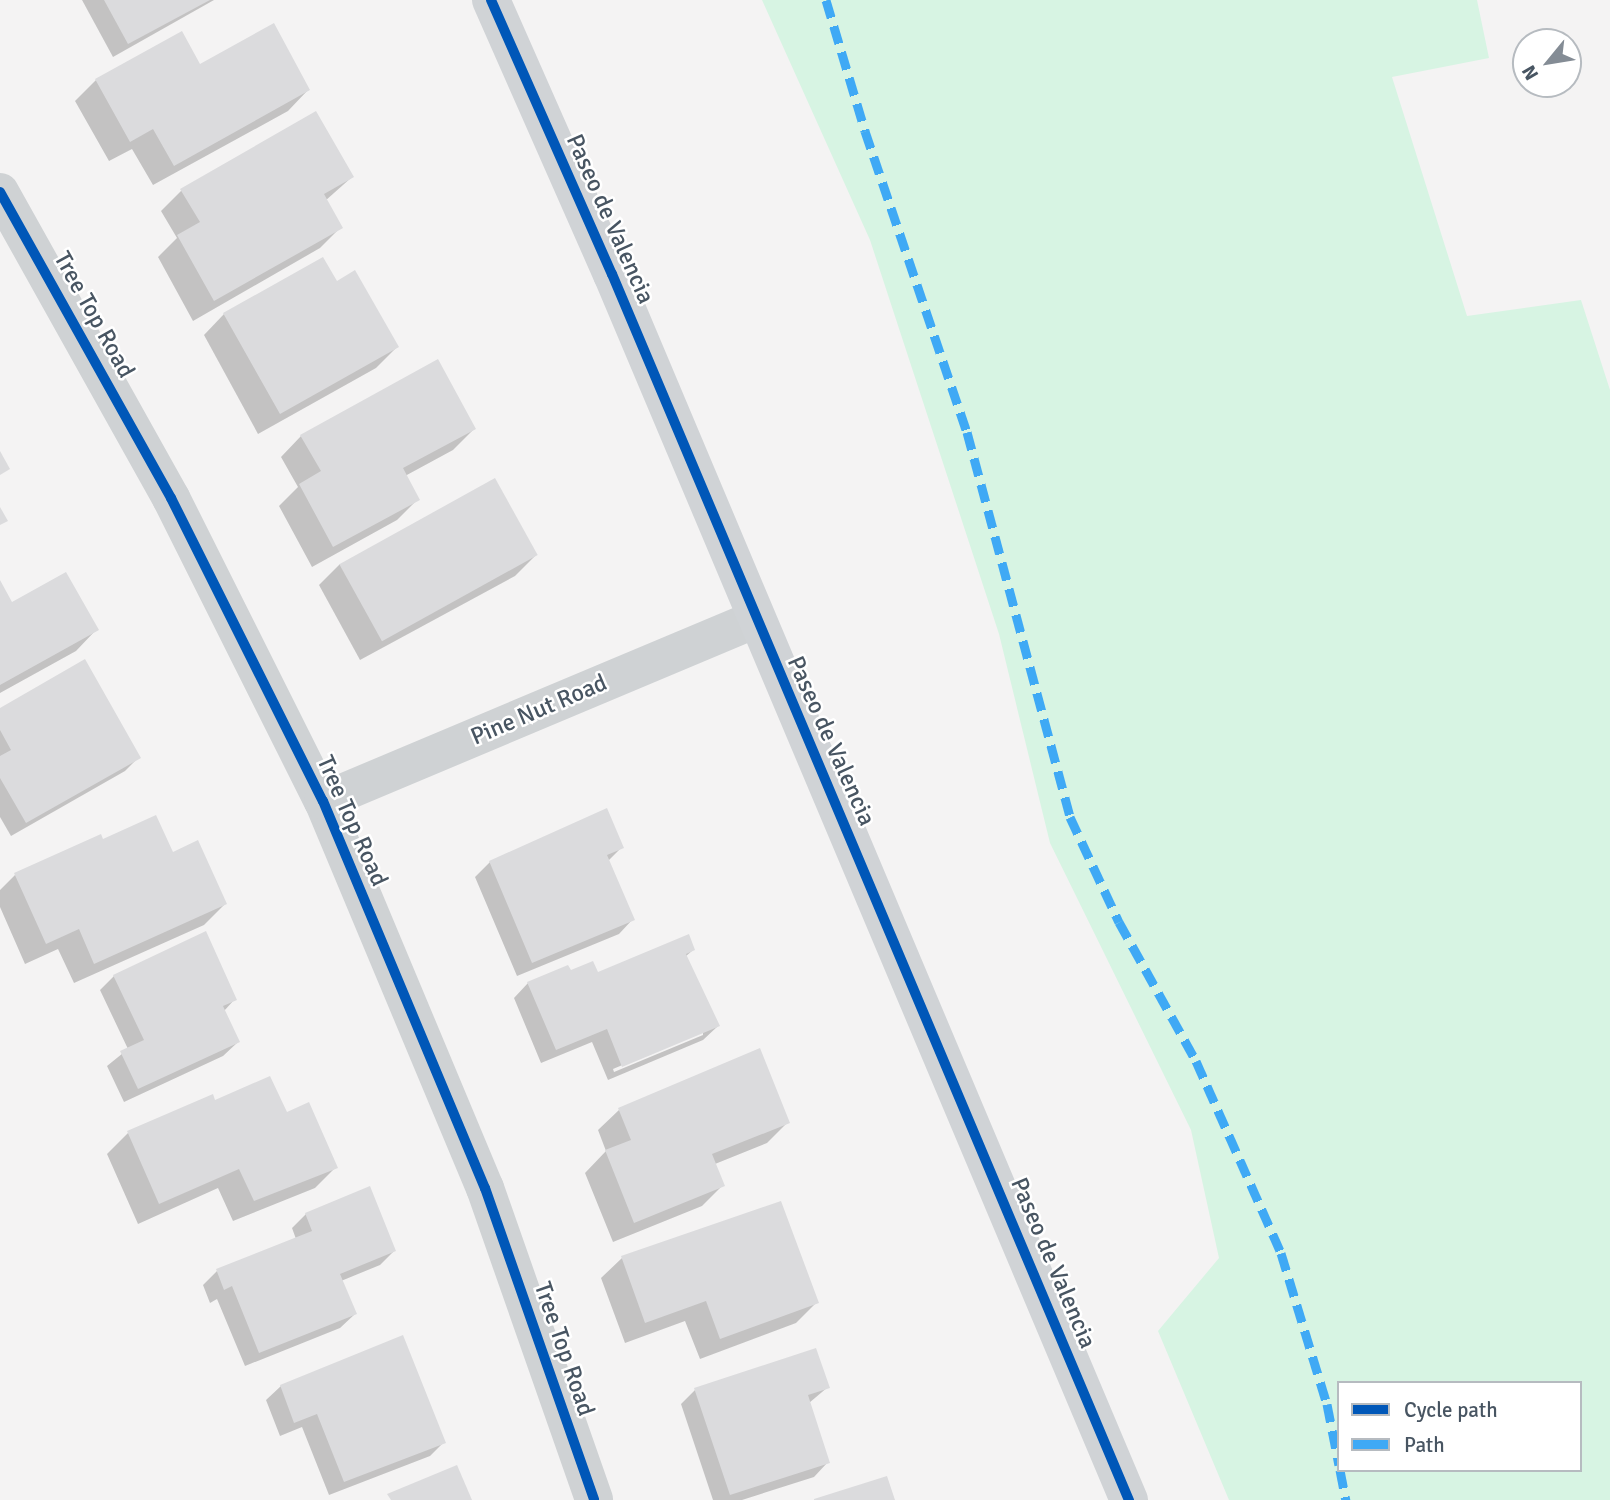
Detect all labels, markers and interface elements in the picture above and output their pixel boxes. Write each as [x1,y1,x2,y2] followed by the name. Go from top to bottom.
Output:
[1512,28,1582,98] north arrow
[1517,61,1544,84] text: N
[560,130,660,308] street label: Paseo de Valencia
[47,247,141,383] street label: Tree Top Road
[781,652,881,830] street label: Paseo de Valencia
[467,668,611,752] street label: Pine Nut Road
[310,751,394,891] street label: Tree Top Road
[1004,1173,1102,1353] street label: Paseo de Valencia
[528,1278,600,1420] street label: Tree Top Road
[1337,1381,1582,1472] legend
[1404,1397,1498,1423] text: Cycle path
[1404,1432,1445,1458] text: Path

